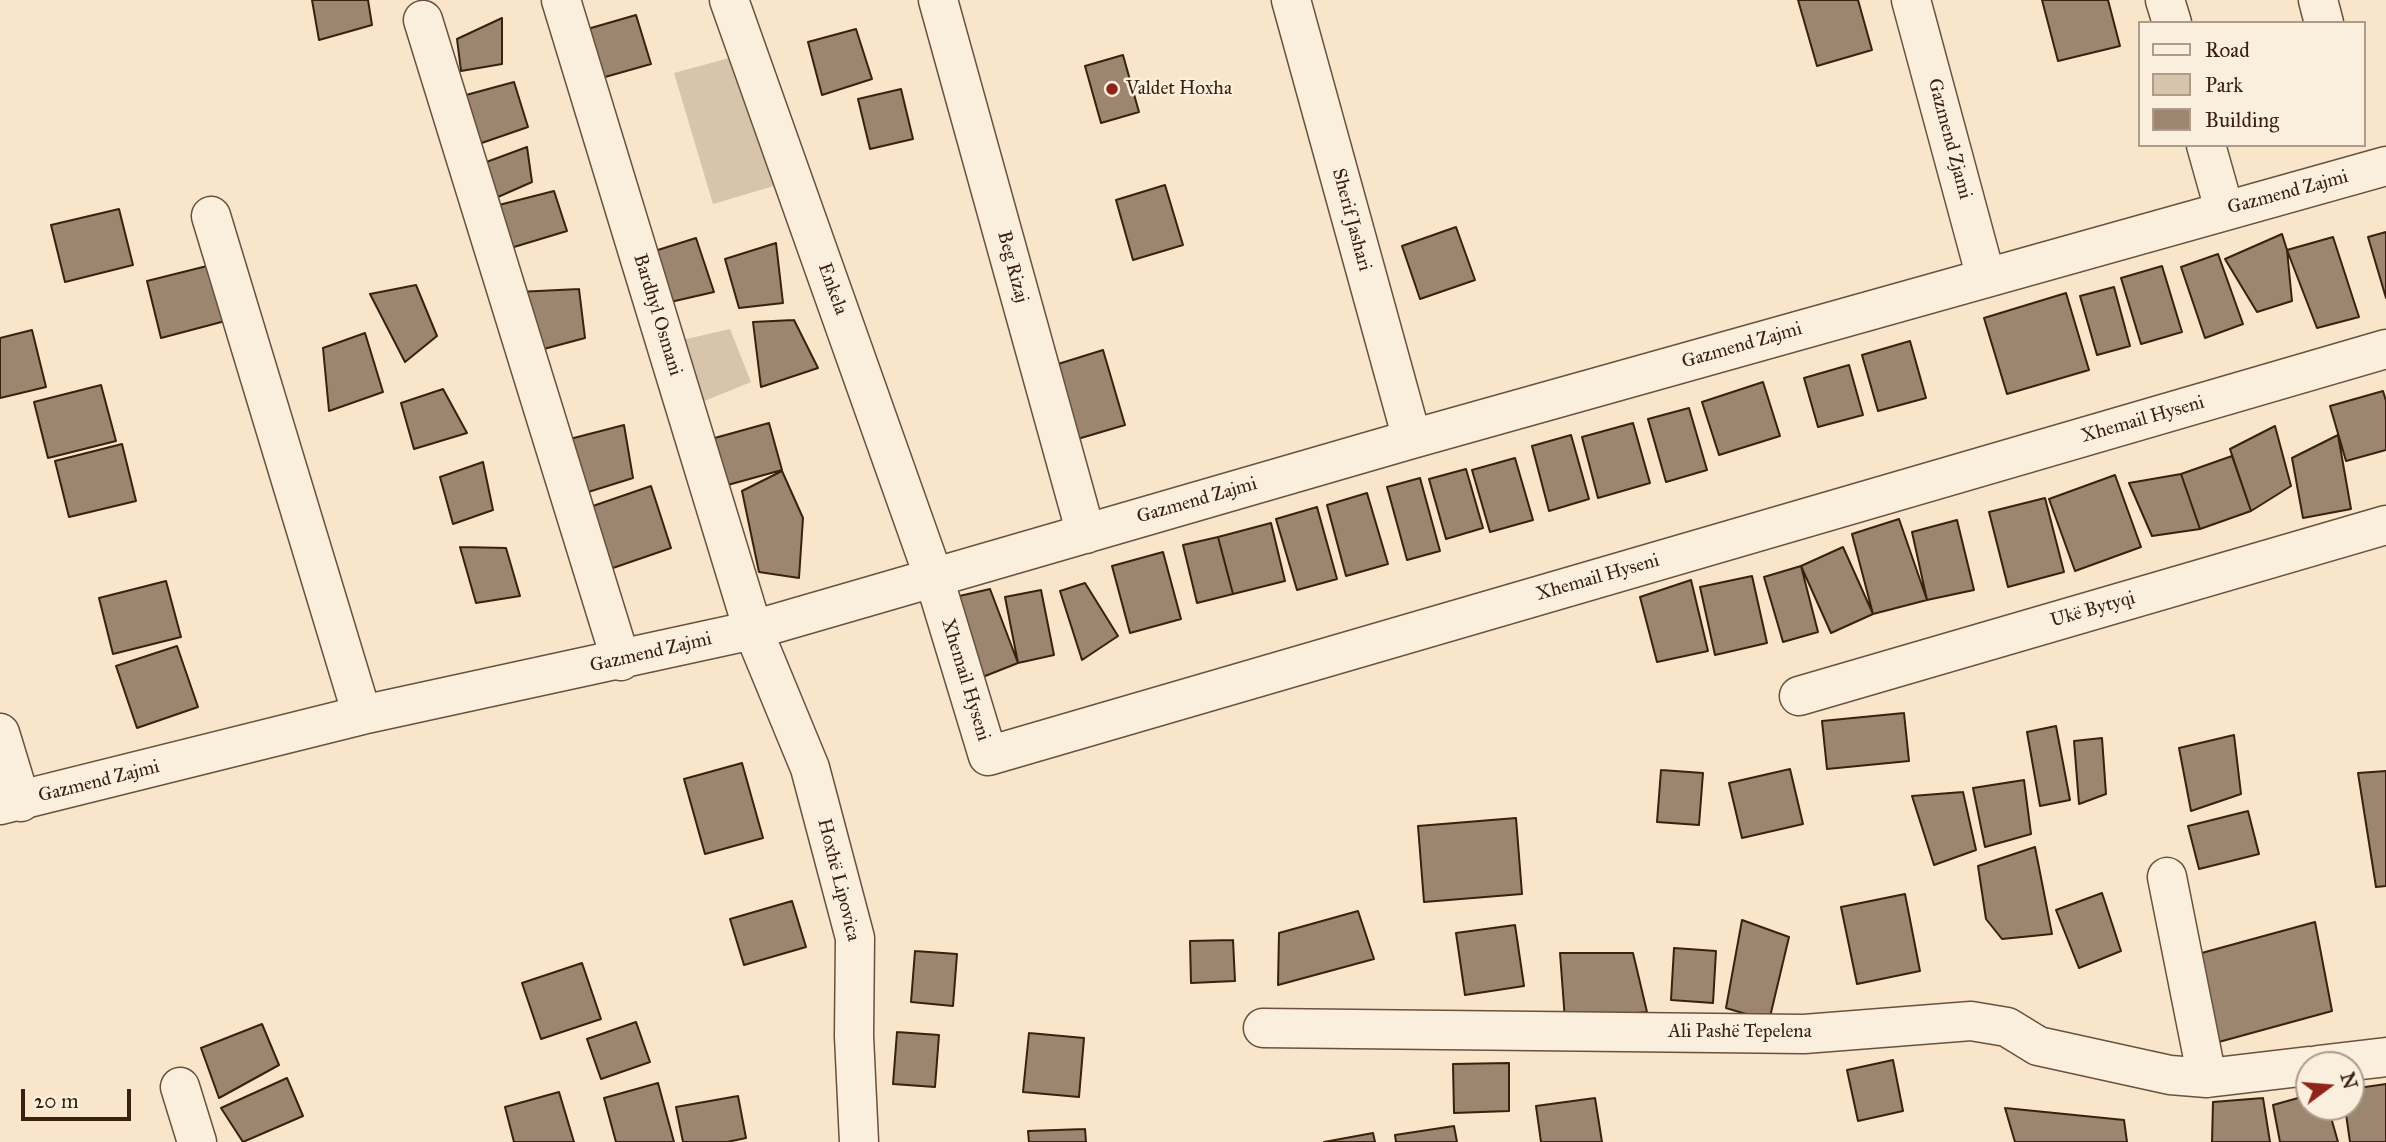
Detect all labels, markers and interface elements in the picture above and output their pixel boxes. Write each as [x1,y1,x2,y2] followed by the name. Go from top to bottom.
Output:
[2138,21,2365,147] legend
[2205,37,2250,63] text: Road
[2205,72,2243,98] text: Park
[1922,76,1976,202] street label: Gazmend Zjami
[1126,78,1232,100] place label: Valdet Hoxha
[1104,81,1120,97] marker: Valdet Hoxha
[2205,107,2279,133] text: Building
[1326,166,1376,274] street label: Sherif Jashari
[2225,166,2351,220] street label: Gazmend Zajmi
[991,229,1033,305] street label: Beg Rizaj
[628,251,686,379] street label: Bardhyl Osmani
[812,260,852,318] street label: Enkela
[1679,318,1805,374] street label: Gazmend Zajmi
[2079,392,2207,448] street label: Xhemail Hyseni
[1134,473,1260,529] street label: Gazmend Zajmi
[1534,550,1662,606] street label: Xhemail Hyseni
[2048,587,2138,633] street label: Ukë Bytyqi
[936,616,994,744] street label: Xhemail Hyseni
[588,628,714,678] street label: Gazmend Zajmi
[36,756,162,808] street label: Gazmend Zajmi
[812,816,864,944] street label: Hoxhë Lipovica
[1668,1021,1812,1043] street label: Ali Pashë Tepelena
[2295,1051,2365,1121] north arrow
[2335,1070,2362,1092] text: N
[24,1076,135,1120] scale bar
[34,1088,79,1114] text: 20 m

